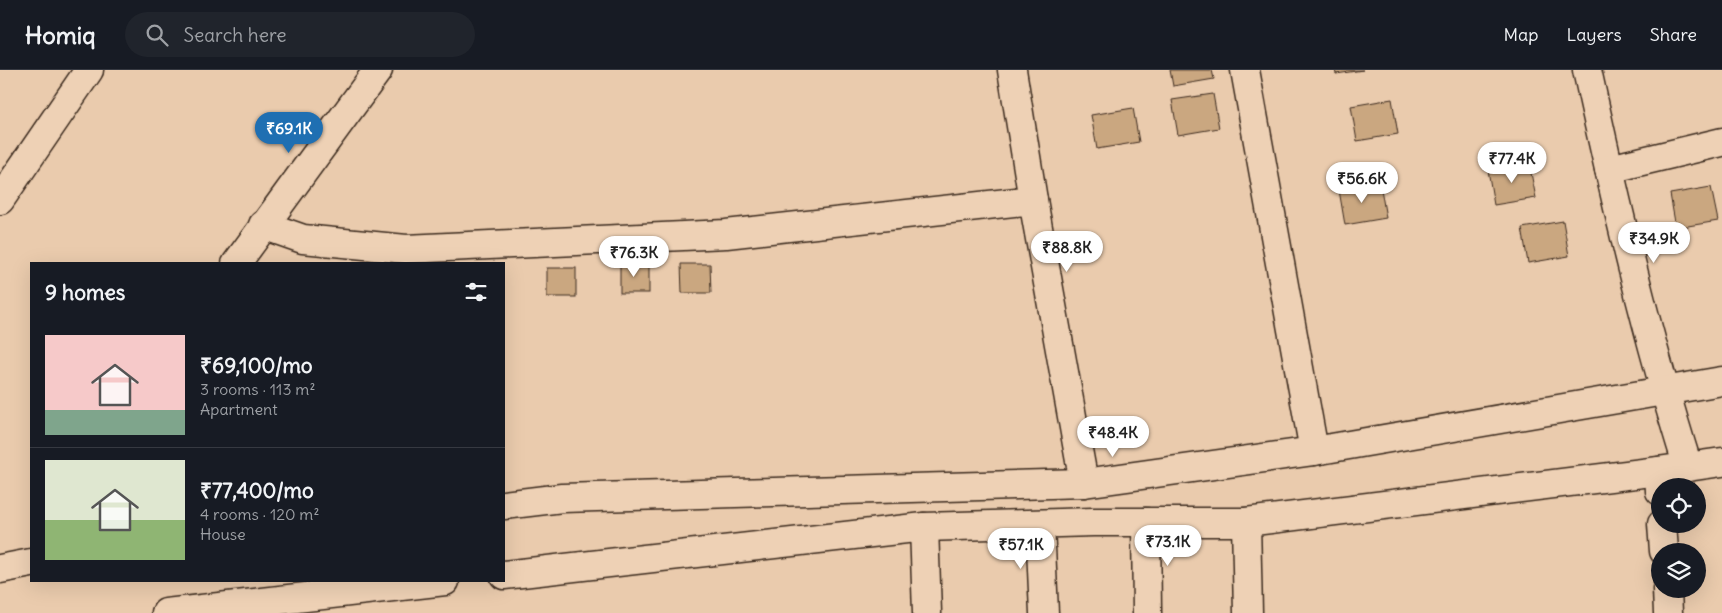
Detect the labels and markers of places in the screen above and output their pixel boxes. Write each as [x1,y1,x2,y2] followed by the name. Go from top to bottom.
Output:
[248,112,330,154] pin: ₹69.1K
[1471,142,1553,184] pin: ₹77.4K
[1321,162,1403,204] pin: ₹56.6K
[1613,222,1695,264] pin: ₹34.9K
[1026,230,1108,273] pin: ₹88.8K
[593,236,675,278] pin: ₹76.3K
[1072,416,1154,458] pin: ₹48.4K
[1127,524,1209,567] pin: ₹73.1K
[980,528,1062,570] pin: ₹57.1K

